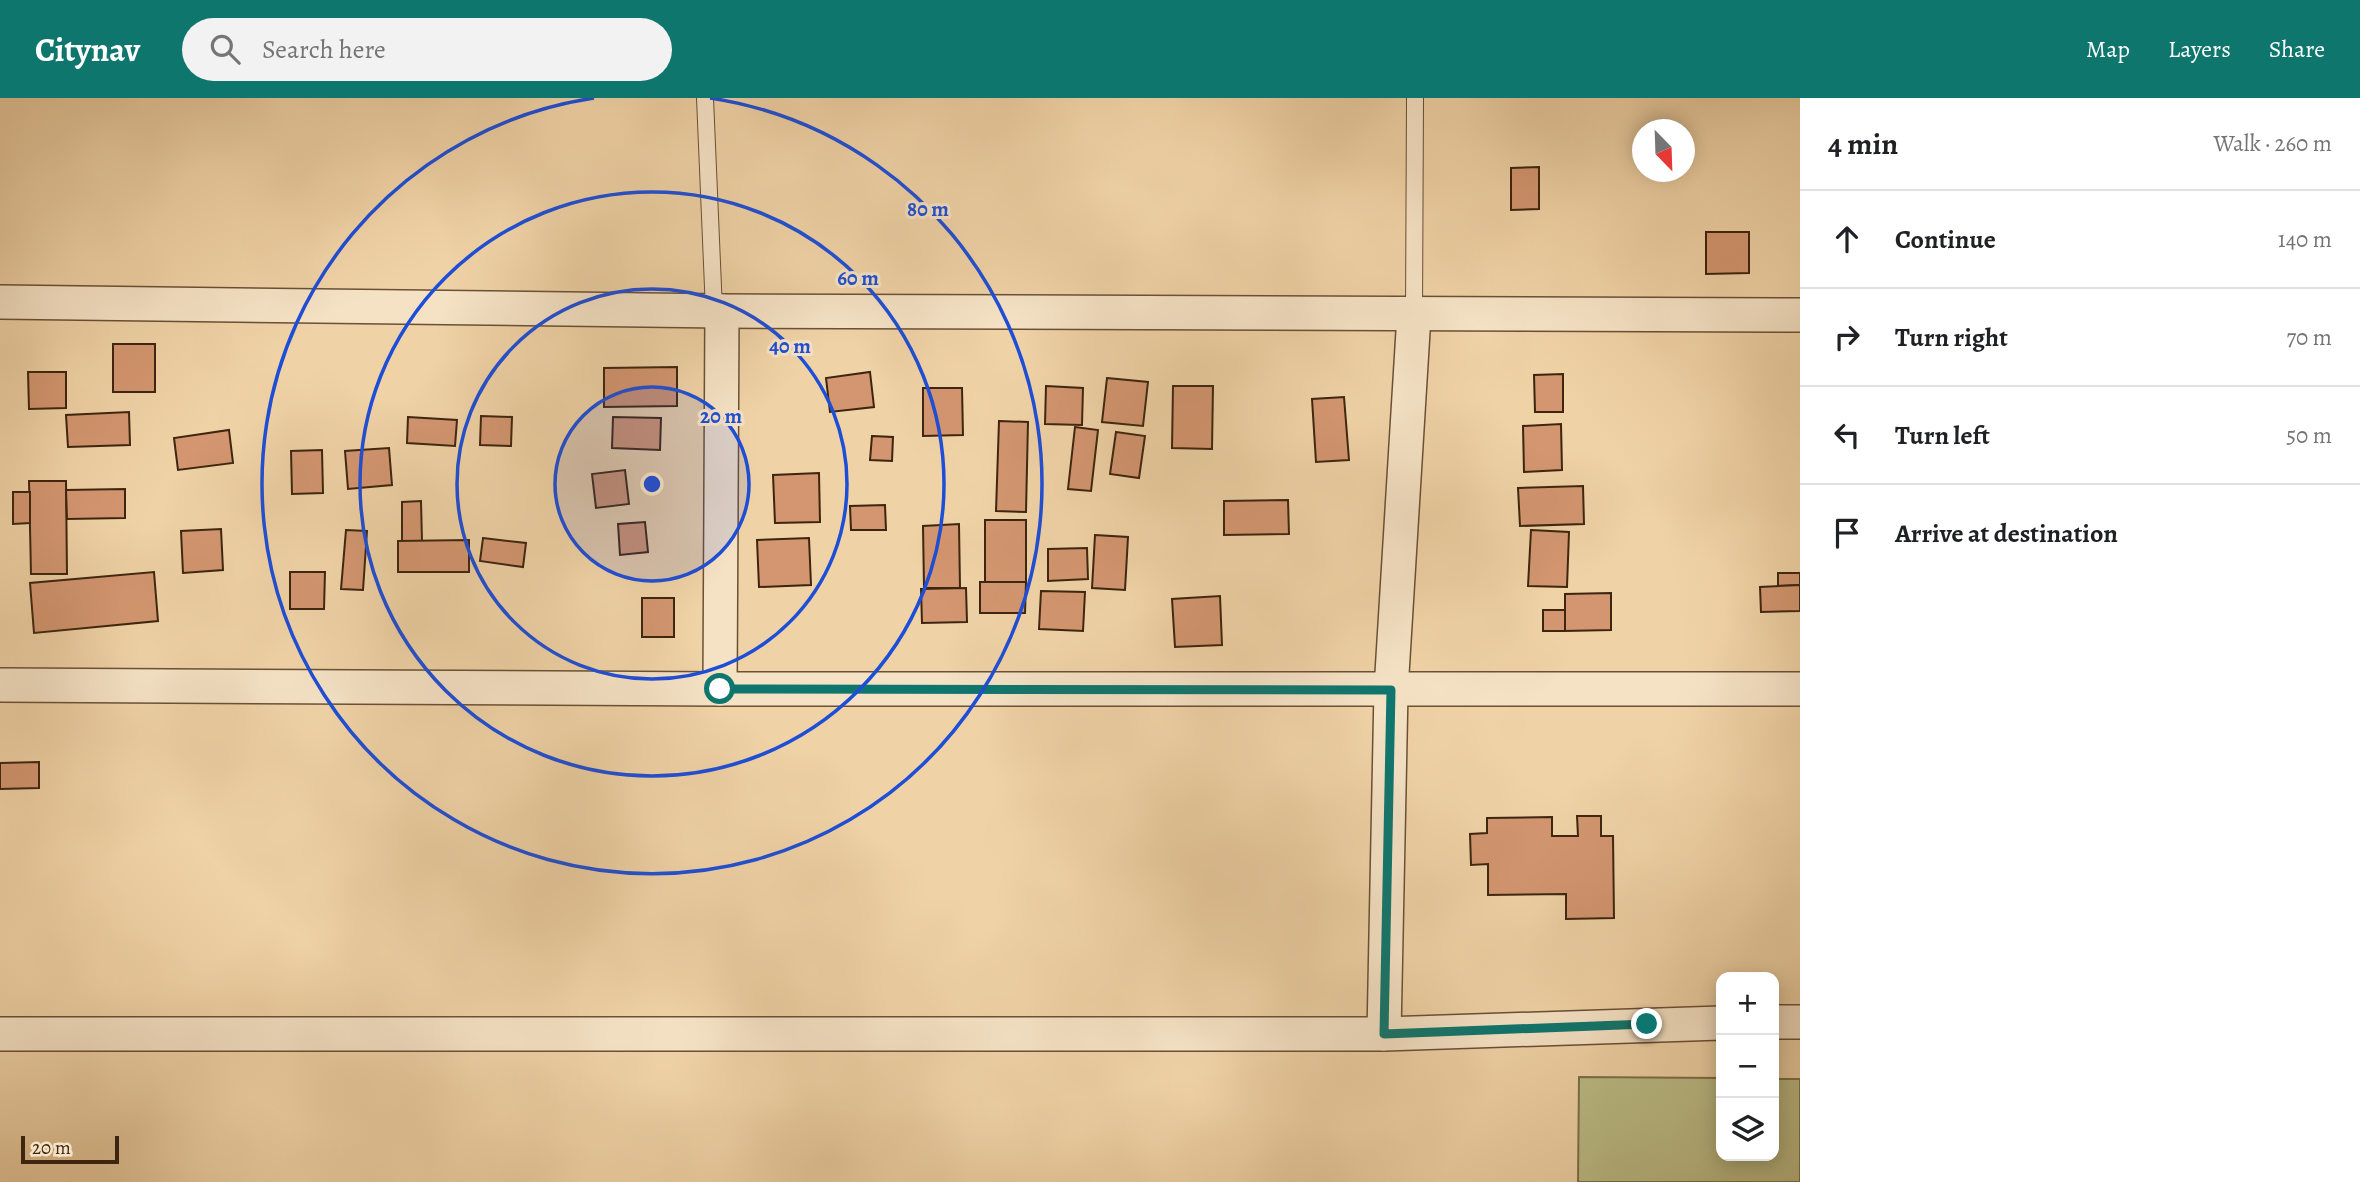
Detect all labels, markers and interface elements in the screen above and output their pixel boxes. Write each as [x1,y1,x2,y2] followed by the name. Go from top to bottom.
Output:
[182,18,672,81] search box
[35,27,140,72] text: Citynav
[206,30,244,68] icon: search
[262,32,386,67] text: Search here
[2086,33,2130,65] text: Map
[2168,33,2231,65] text: Layers
[2269,33,2325,65] text: Share
[1632,119,1695,182] north arrow
[1828,124,1898,164] text: 4 min
[2213,128,2332,159] text: Walk · 260 m
[907,195,949,223] text: 80 m
[1828,220,1866,258] icon: ahead
[1895,222,1996,257] text: Continue
[2278,224,2332,255] text: 140 m
[837,264,879,292] text: 60 m
[1828,318,1866,356] icon: right
[1895,320,2008,355] text: Turn right
[2286,322,2332,353] text: 70 m
[769,332,811,360] text: 40 m
[700,402,742,430] text: 20 m
[1828,416,1866,454] icon: left
[1895,418,1990,453] text: Turn left
[2286,420,2332,451] text: 50 m
[640,472,664,496] centre of rings
[1828,514,1866,552] icon: arrive
[1895,516,2118,551] text: Arrive at destination
[704,673,735,704] route start
[1716,972,1779,1161] map controls
[1716,972,1779,1035] button: +
[1631,1008,1662,1039] route end
[1716,1035,1779,1098] button: −
[1716,1098,1779,1161] button: layers
[21,1133,119,1165] scale bar
[32,1135,71,1161] text: 20 m

